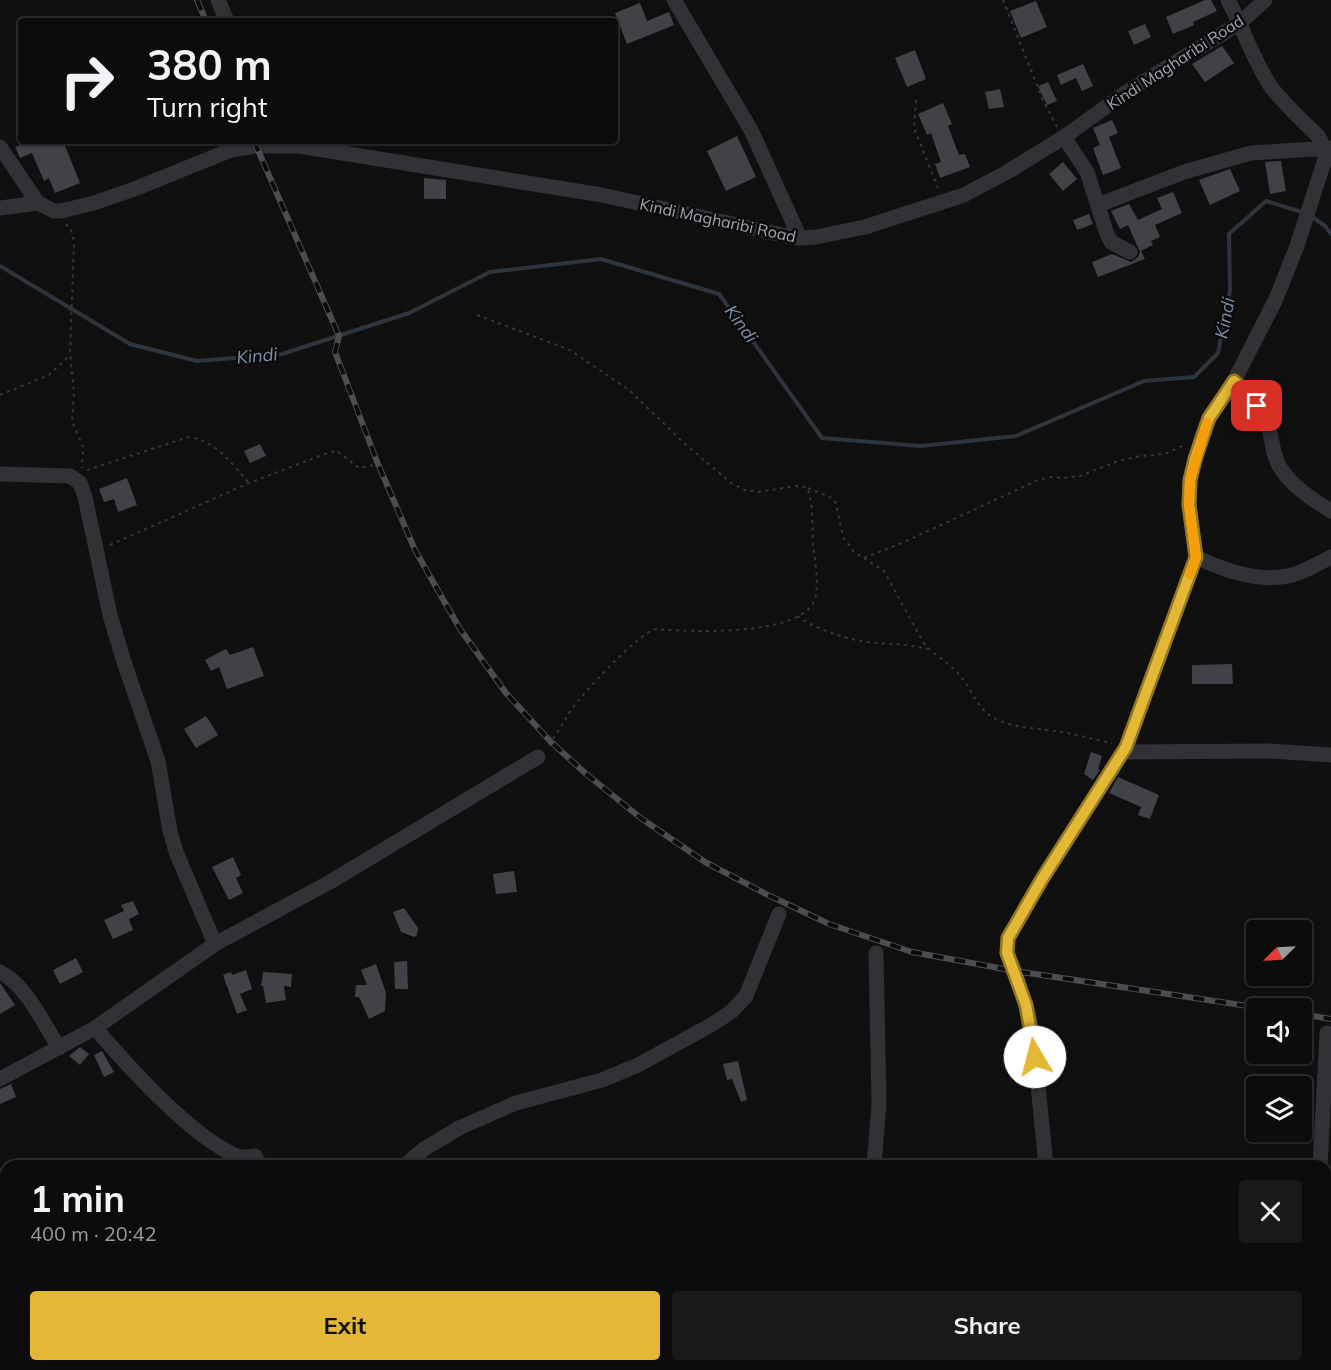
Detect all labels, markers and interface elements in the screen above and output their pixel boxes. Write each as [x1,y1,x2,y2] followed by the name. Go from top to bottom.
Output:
[1103,10,1247,114] street label: Kindi Magharibi Road
[147,38,272,91] text: 380 m
[48,42,126,120] icon: right
[147,90,267,124] text: Turn right
[638,194,798,246] street label: Kindi Magharibi Road
[1209,295,1240,340] water label: Kindi
[720,300,763,348] water label: Kindi
[235,342,279,369] water label: Kindi
[1231,380,1282,431] pin
[1240,389,1273,422] icon: arrive
[1246,920,1312,986] north arrow
[1246,920,1312,1142] map controls
[1246,998,1312,1064] button: sound
[1003,1025,1067,1089] position arrow
[1246,1076,1312,1142] button: layers
[30,1176,125,1221] text: 1 min
[1239,1180,1302,1243] button: close
[30,1221,156,1246] text: 400 m · 20:42
[30,1291,660,1360] button: Exit
[672,1291,1302,1360] button: Share

